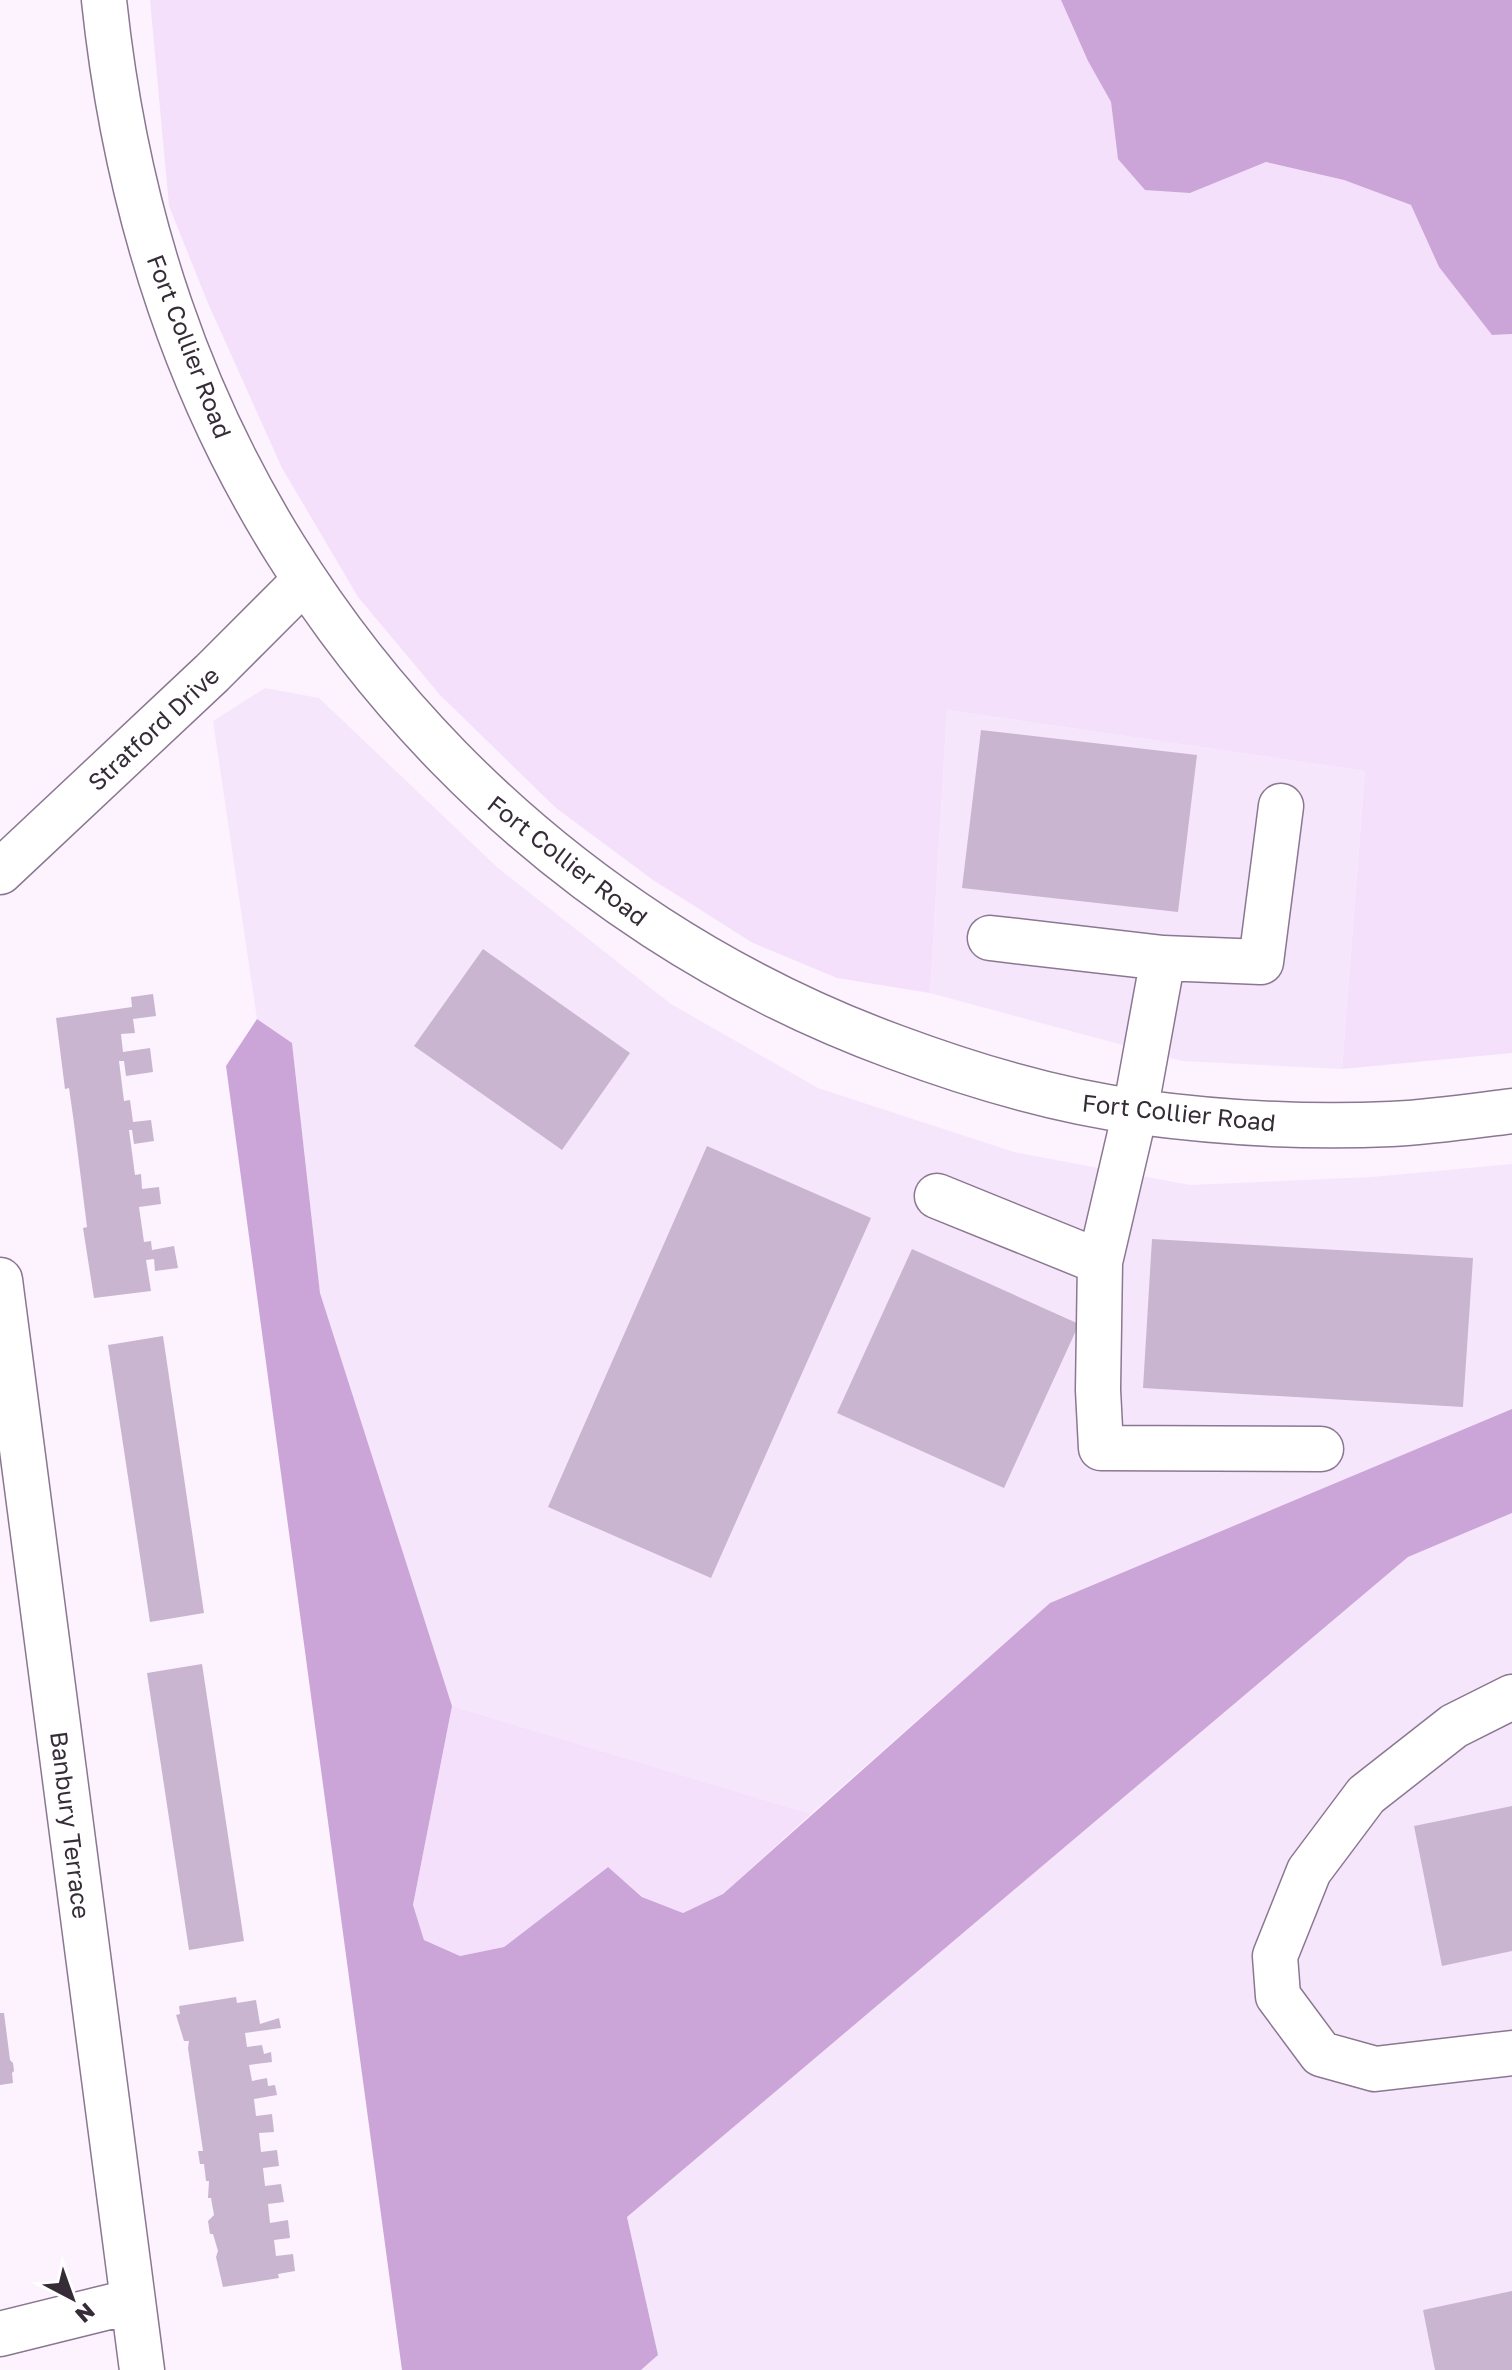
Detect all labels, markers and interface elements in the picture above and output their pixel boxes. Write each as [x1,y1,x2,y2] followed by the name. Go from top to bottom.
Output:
[142,250,238,442] street label: Fort Collier Road
[81,660,225,796] street label: Stratford Drive
[482,789,654,931] street label: Fort Collier Road
[1081,1087,1277,1137] street label: Fort Collier Road
[45,1729,97,1921] street label: Banbury Terrace
[32,2258,112,2338] north arrow
[70,2298,101,2329] text: N

